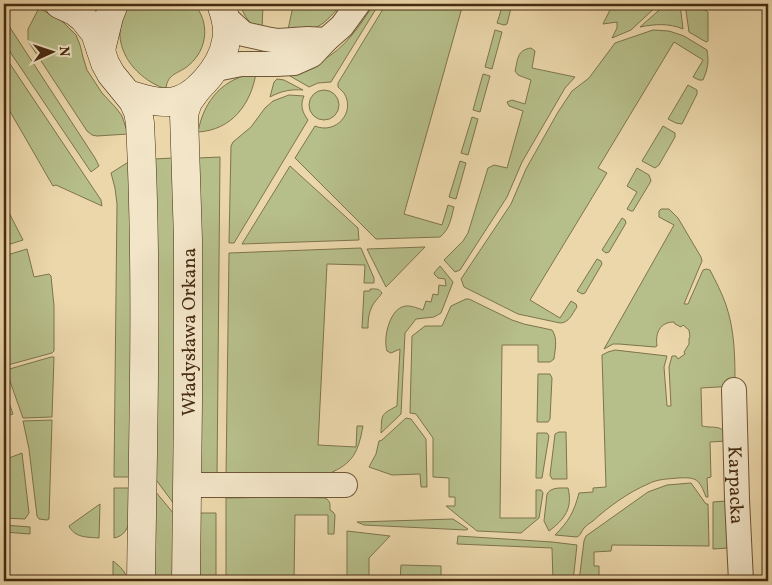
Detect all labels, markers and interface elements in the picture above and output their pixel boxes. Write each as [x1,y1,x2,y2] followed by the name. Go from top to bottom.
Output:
[28,28,78,78] north arrow
[54,46,73,57] text: N
[177,248,203,416] street label: Władysława Orkana
[721,445,749,525] street label: Karpacka

